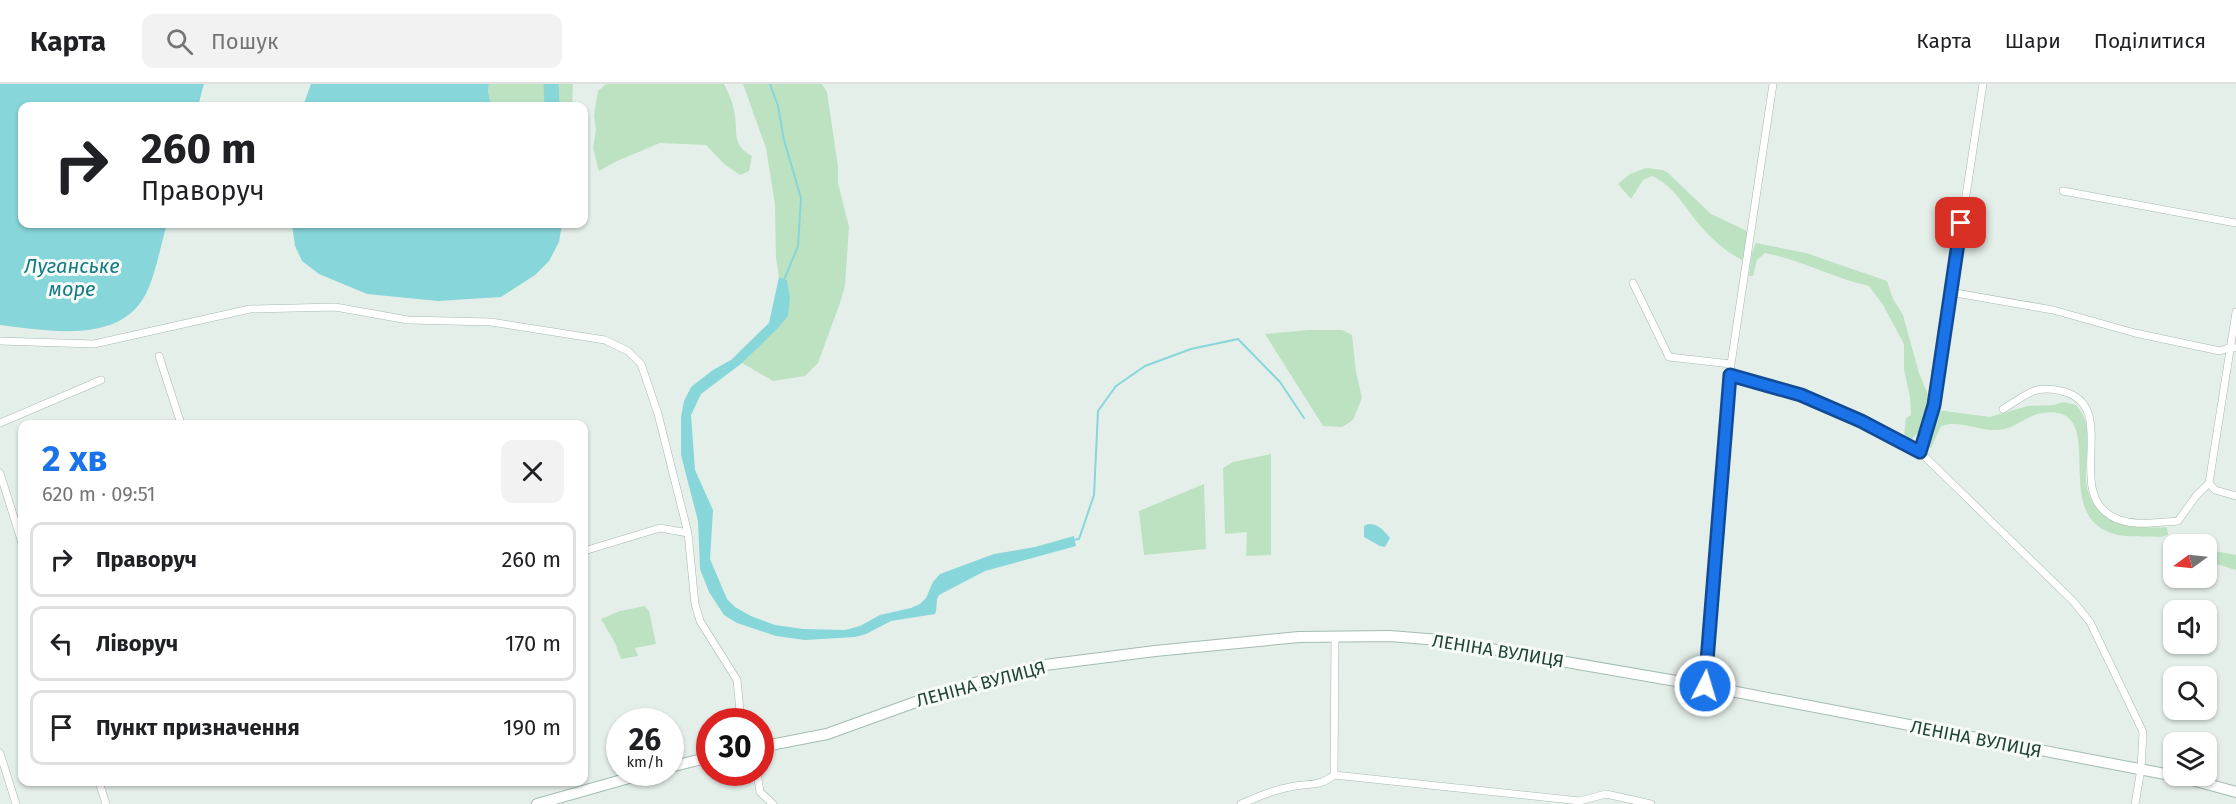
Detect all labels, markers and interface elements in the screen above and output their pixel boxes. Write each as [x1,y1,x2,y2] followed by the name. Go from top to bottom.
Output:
[142,14,562,68] search box
[30,25,106,58] text: Карта
[163,25,196,58] icon: search
[211,28,278,55] text: Пошук
[1916,28,1972,54] text: Карта
[2005,28,2061,54] text: Шари
[2094,28,2206,54] text: Поділитися
[141,124,256,174] text: 260 m
[42,126,120,204] icon: right
[141,175,265,207] text: Праворуч
[1935,197,1986,248] pin
[1944,206,1977,239] icon: arrive
[23,254,120,301] water label: Луганське море
[42,437,108,481] text: 2 хв
[501,440,564,503] button: close
[42,482,155,506] text: 620 m · 09:51
[2163,534,2217,588] north arrow
[2163,534,2217,786] map controls
[45,543,78,576] icon: right
[96,546,197,573] text: Праворуч
[501,546,561,573] text: 260 m
[2163,600,2217,654] button: sound
[45,627,78,660] icon: left
[96,630,178,657] text: Ліворуч
[505,630,561,657] text: 170 m
[1430,630,1566,672] street label: ЛЕНІНА ВУЛИЦЯ
[1673,654,1737,718] position arrow
[914,656,1048,712] street label: ЛЕНІНА ВУЛИЦЯ
[2163,666,2217,720] button: search
[696,708,774,786] speed limit sign: 30
[45,711,78,744] icon: arrive
[96,714,300,741] text: Пункт призначення
[503,714,561,741] text: 190 m
[1909,715,2043,763] street label: ЛЕНІНА ВУЛИЦЯ
[629,722,661,758] text: 26
[2163,732,2217,786] button: layers
[626,753,664,771] text: km/h

